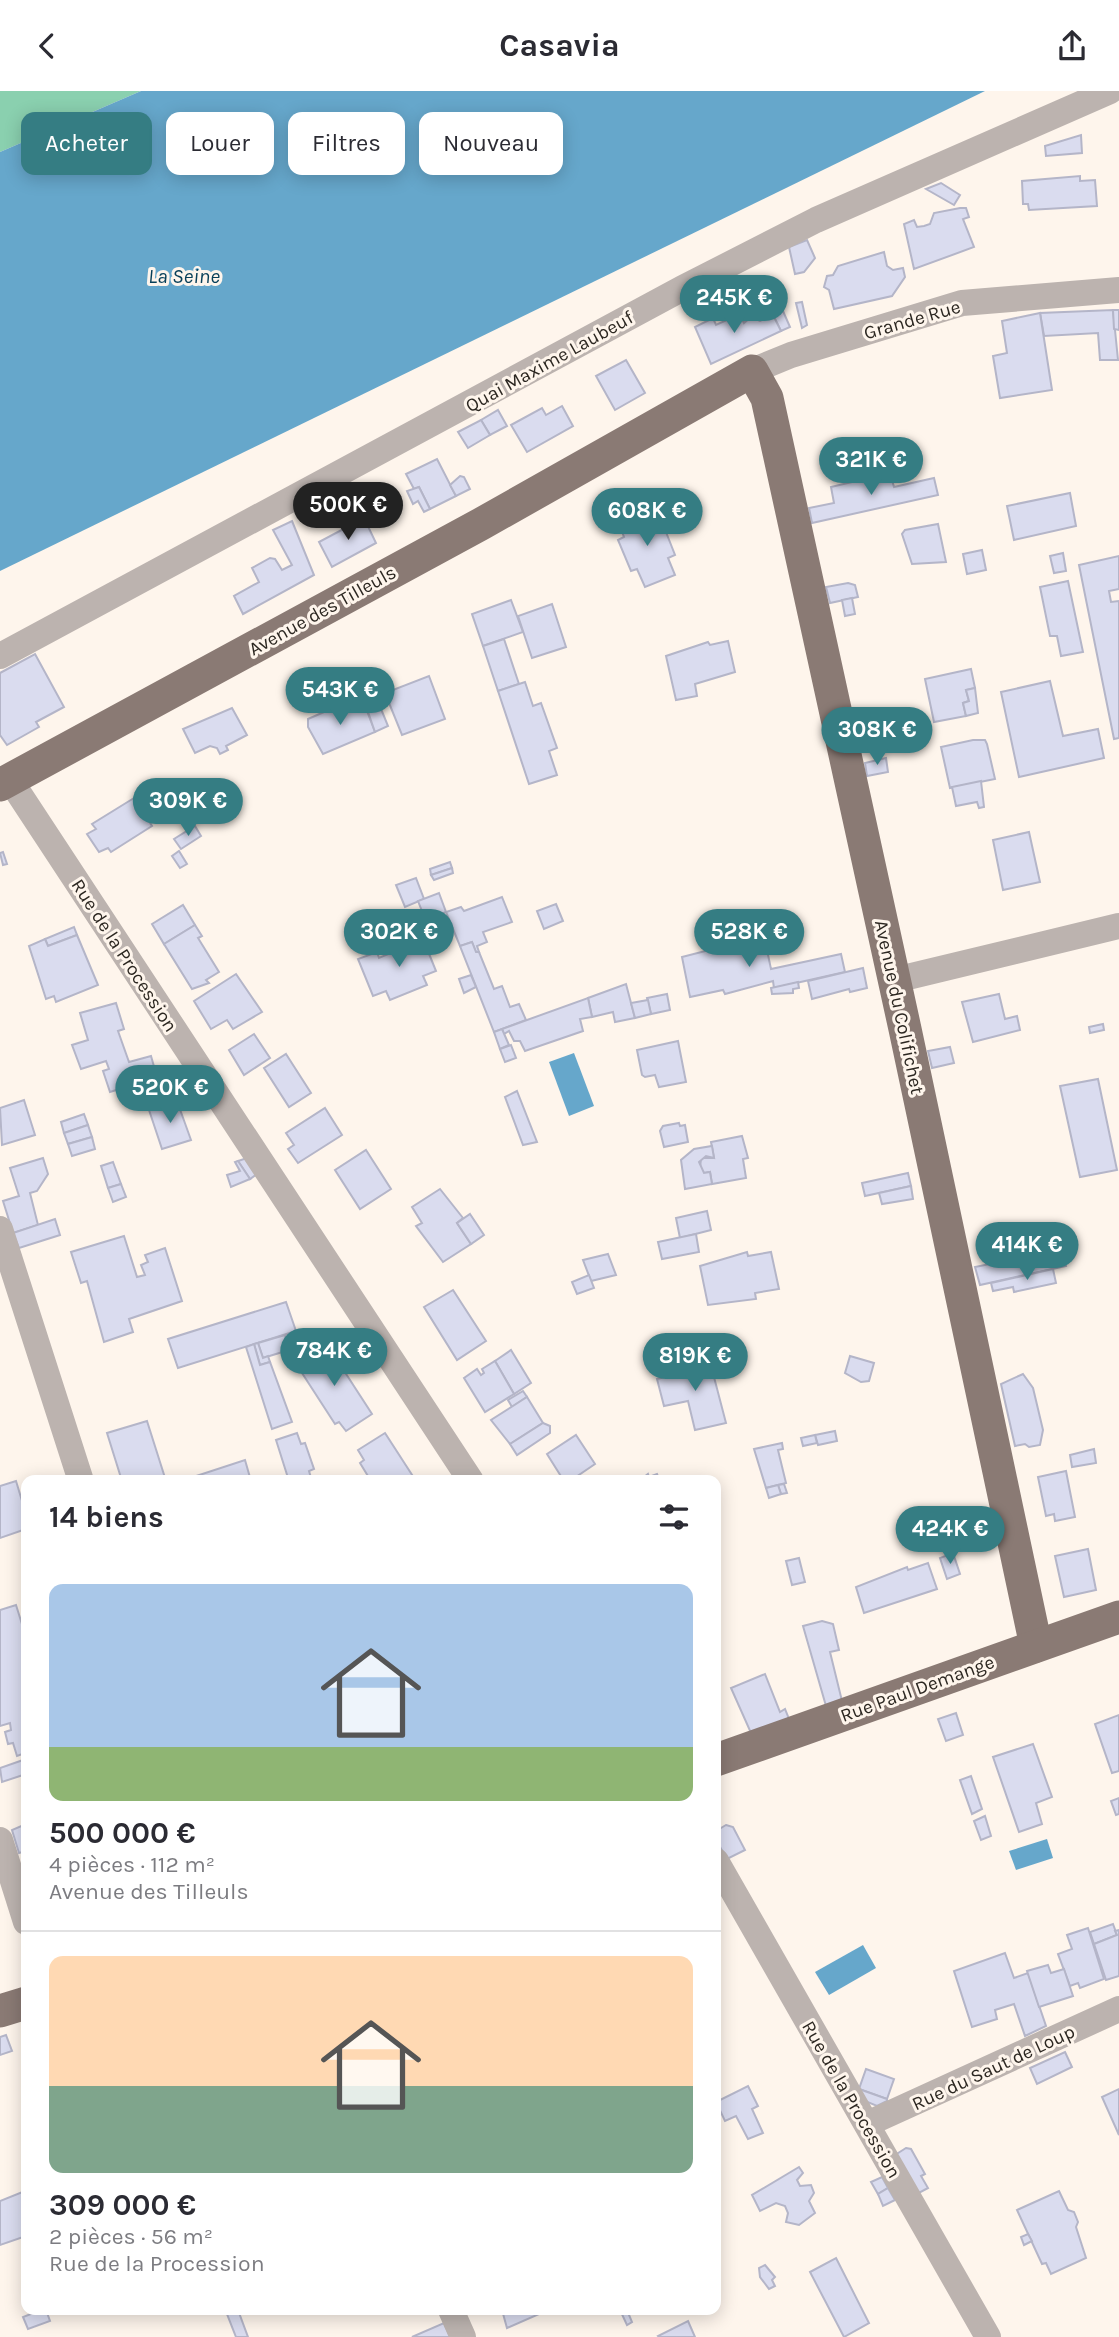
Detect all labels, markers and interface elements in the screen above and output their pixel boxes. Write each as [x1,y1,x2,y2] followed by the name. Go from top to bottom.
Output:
[28,27,66,65] icon: back
[499,27,620,64] text: Casavia
[1053,27,1091,65] icon: share
[21,112,152,175] chip: Acheter
[166,112,274,175] chip: Louer
[288,112,405,175] chip: Filtres
[419,112,563,175] chip: Nouveau
[148,264,220,288] water label: La Seine
[677,275,791,335] pin: 245K €
[696,284,772,311] text: 245K €
[861,296,963,344] street label: Grande Rue
[462,306,638,417] street label: Quai Maxime Laubeuf
[814,437,928,497] pin: 321K €
[835,446,907,473] text: 321K €
[291,483,405,542] pin: 500K €
[590,489,704,548] pin: 608K €
[309,491,387,518] text: 500K €
[608,497,686,524] text: 608K €
[245,561,400,660] street label: Avenue des Tilleuls
[283,667,397,727] pin: 543K €
[302,676,378,703] text: 543K €
[820,707,934,767] pin: 308K €
[837,716,917,743] text: 308K €
[131,779,245,838] pin: 309K €
[149,787,227,814] text: 309K €
[66,875,182,1036] street label: Rue de la Procession
[342,909,456,969] pin: 302K €
[692,909,806,969] pin: 528K €
[360,918,438,945] text: 302K €
[710,918,788,945] text: 528K €
[870,918,928,1096] street label: Avenue du Colifichet
[113,1065,227,1125] pin: 520K €
[131,1074,209,1101] text: 520K €
[970,1223,1084,1282] pin: 414K €
[991,1231,1063,1258] text: 414K €
[277,1329,391,1388] pin: 784K €
[638,1333,752,1393] pin: 819K €
[296,1337,372,1364] text: 784K €
[659,1342,731,1369] text: 819K €
[655,1498,693,1536] icon: filters
[49,1499,164,1535] text: 14 biens
[893,1507,1007,1566] pin: 424K €
[912,1515,988,1542] text: 424K €
[308,1630,434,1756] icon: home
[837,1651,997,1727] street label: Rue Paul Demange
[49,1815,196,1851] text: 500 000 €
[49,1851,215,1878] text: 4 pièces · 112 m²
[49,1878,249,1905] text: Avenue des Tilleuls
[308,2002,434,2128] icon: home
[797,2017,905,2182] street label: Rue de la Procession
[908,2020,1078,2115] street label: Rue du Saut de Loup
[49,2187,196,2223] text: 309 000 €
[49,2223,213,2250] text: 2 pièces · 56 m²
[49,2250,265,2277] text: Rue de la Procession

